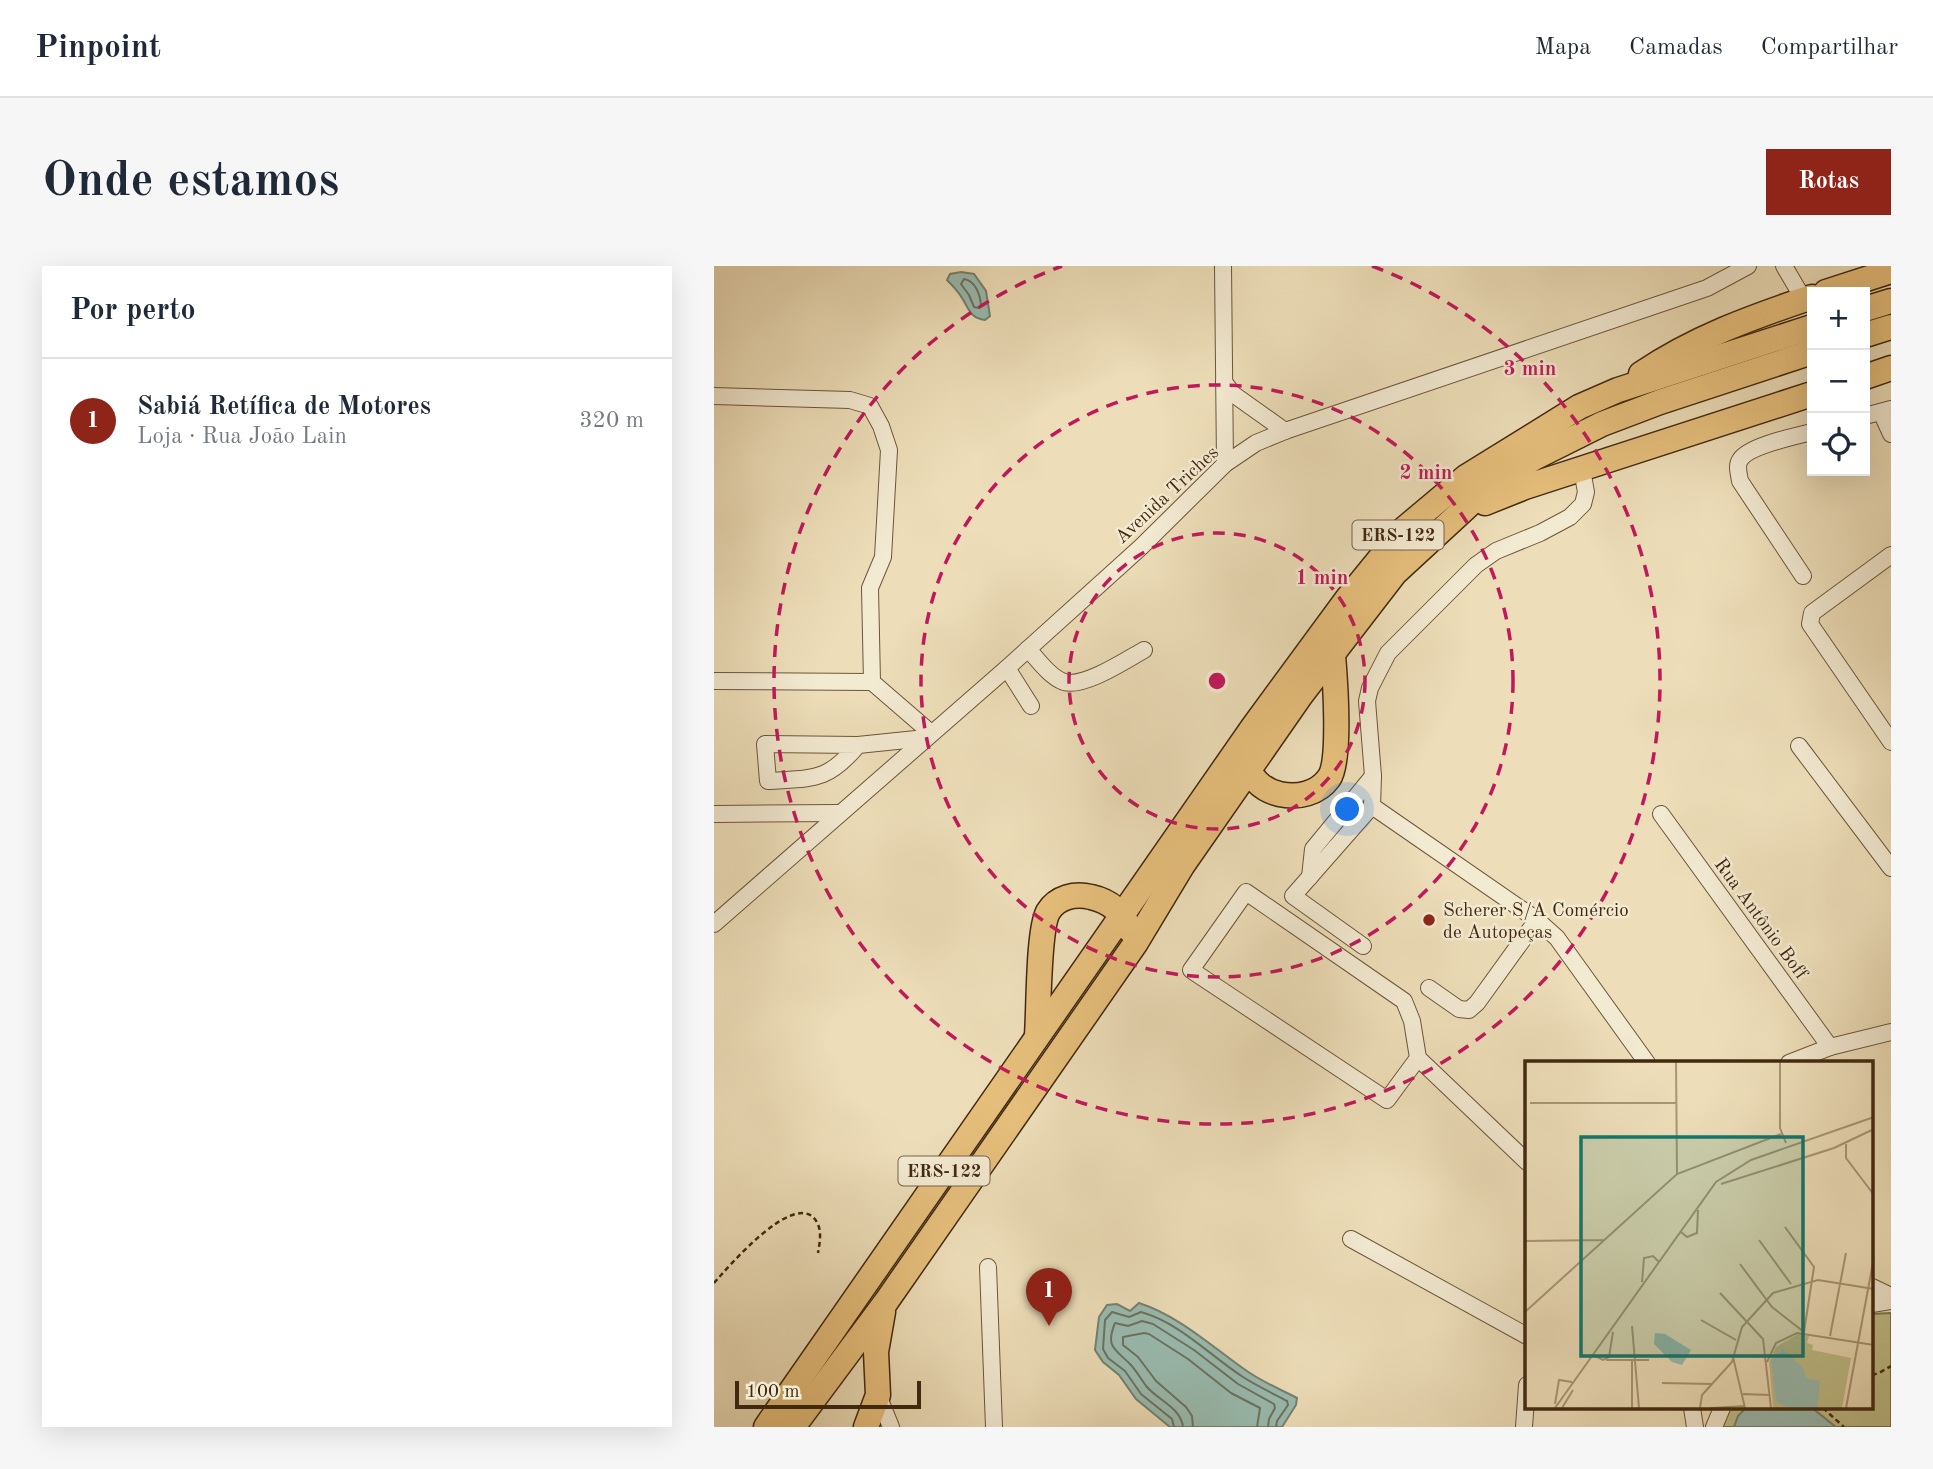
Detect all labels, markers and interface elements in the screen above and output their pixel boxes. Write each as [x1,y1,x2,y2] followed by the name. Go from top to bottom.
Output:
[35,32,161,65] text: Pinpoint
[1535,36,1591,60] text: Mapa
[1629,36,1723,60] text: Camadas
[1761,36,1898,60] text: Compartilhar
[1766,149,1891,215] button: Rotas
[42,158,339,207] text: Onde estamos
[1807,287,1870,476] map controls
[1807,287,1870,350] button: +
[70,296,196,326] text: Por perto
[1807,350,1870,413] button: −
[1504,359,1556,380] text: 3 min
[137,394,431,420] text: Sabiá Retífica de Motores
[86,409,100,432] text: 1
[579,409,644,432] text: 320 m
[1807,413,1870,476] button: locate
[137,425,347,448] text: Loja · Rua João Lain
[1112,443,1223,548] street label: Avenida Triches
[1400,463,1452,484] text: 2 min
[1352,521,1444,550] road number: ERS-122
[1296,568,1348,589] text: 1 min
[1205,669,1229,693] centre of rings
[1330,792,1364,826] your location
[1710,855,1811,984] street label: Rua Antônio Boff
[1443,902,1629,943] place label: Scherer S/A Comércio de Autopeças
[1421,912,1437,928] marker: Scherer S/A Comércio de Autopeças
[1525,1061,1874,1410] inset map
[898,1156,990,1186] road number: ERS-122
[1026,1268,1072,1326] pin: 1
[735,1378,920,1410] scale bar
[746,1383,799,1402] text: 100 m

